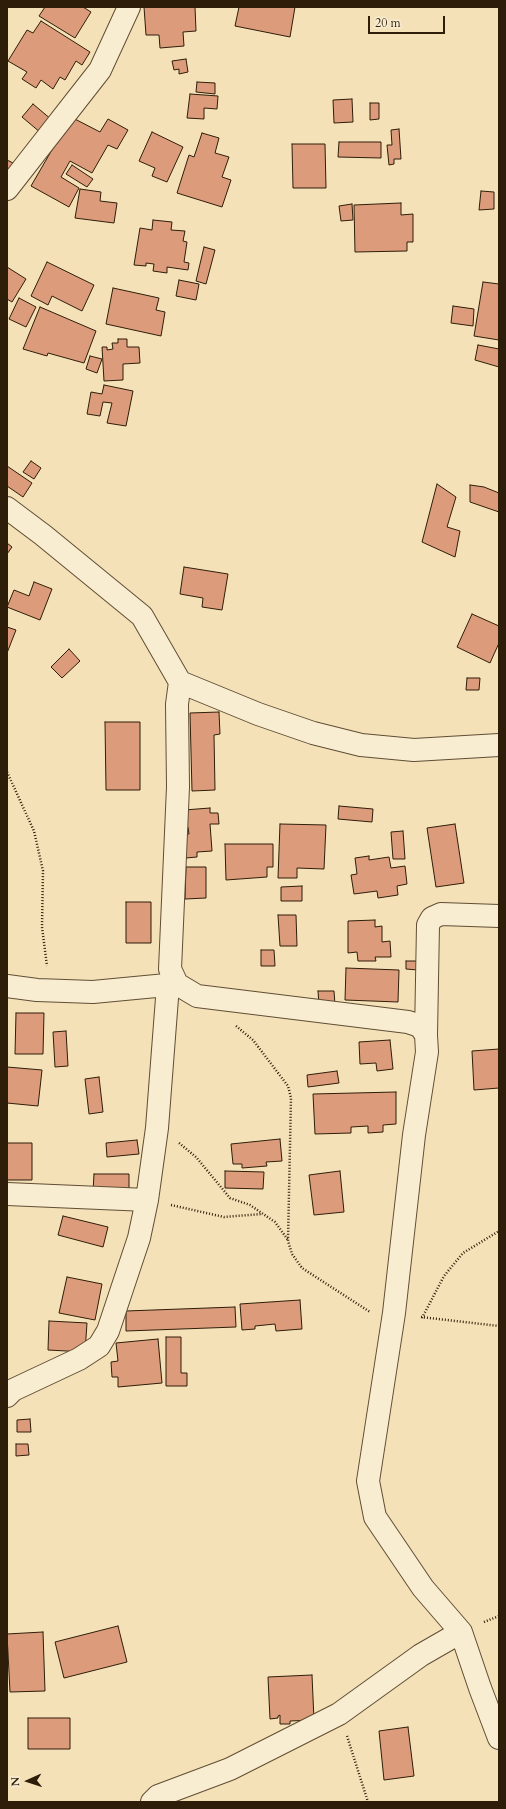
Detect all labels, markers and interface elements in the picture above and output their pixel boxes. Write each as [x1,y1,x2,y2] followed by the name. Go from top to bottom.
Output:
[370,8,447,34] scale bar
[375,15,401,31] text: 20 m
[8,1761,48,1801] north arrow
[8,1777,23,1787] text: N

